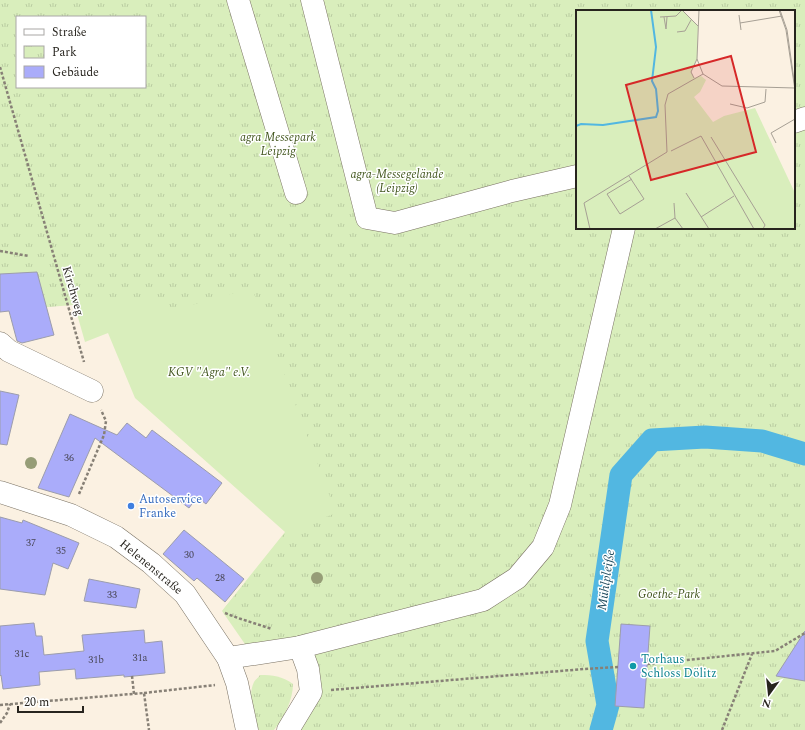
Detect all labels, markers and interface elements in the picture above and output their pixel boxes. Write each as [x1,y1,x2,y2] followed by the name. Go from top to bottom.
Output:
[576,10,795,229] inset map
[16,16,146,88] legend
[52,23,87,42] text: Straße
[52,43,77,62] text: Park
[52,63,99,82] text: Gebäude
[240,128,316,161] park label: agra Messepark Leipzig
[351,165,443,198] park label: agra-Messegelände (Leipzig)
[57,264,89,318] street label: Kirchweg
[168,363,250,382] park label: KGV "Agra" e.V.
[64,450,74,466] house number: 36
[139,490,202,523] place label: Autoservice Franke
[126,501,136,511] marker: Autoservice Franke
[26,535,36,551] house number: 37
[115,535,187,599] street label: Helenenstraße
[56,543,66,559] house number: 35
[184,547,194,563] house number: 30
[592,548,620,612] water label: Mühlpleiße
[215,570,225,586] house number: 28
[638,585,700,604] park label: Goethe-Park
[107,587,117,603] house number: 33
[15,646,30,662] house number: 31c
[133,650,148,666] house number: 31a
[641,650,717,683] place label: Torhaus Schloss Dölitz
[88,652,104,668] house number: 31b
[628,661,638,671] marker: Torhaus Schloss Dölitz
[749,674,789,714] north arrow
[18,688,83,714] scale bar
[24,693,49,712] text: 20 m
[760,694,773,713] text: N

